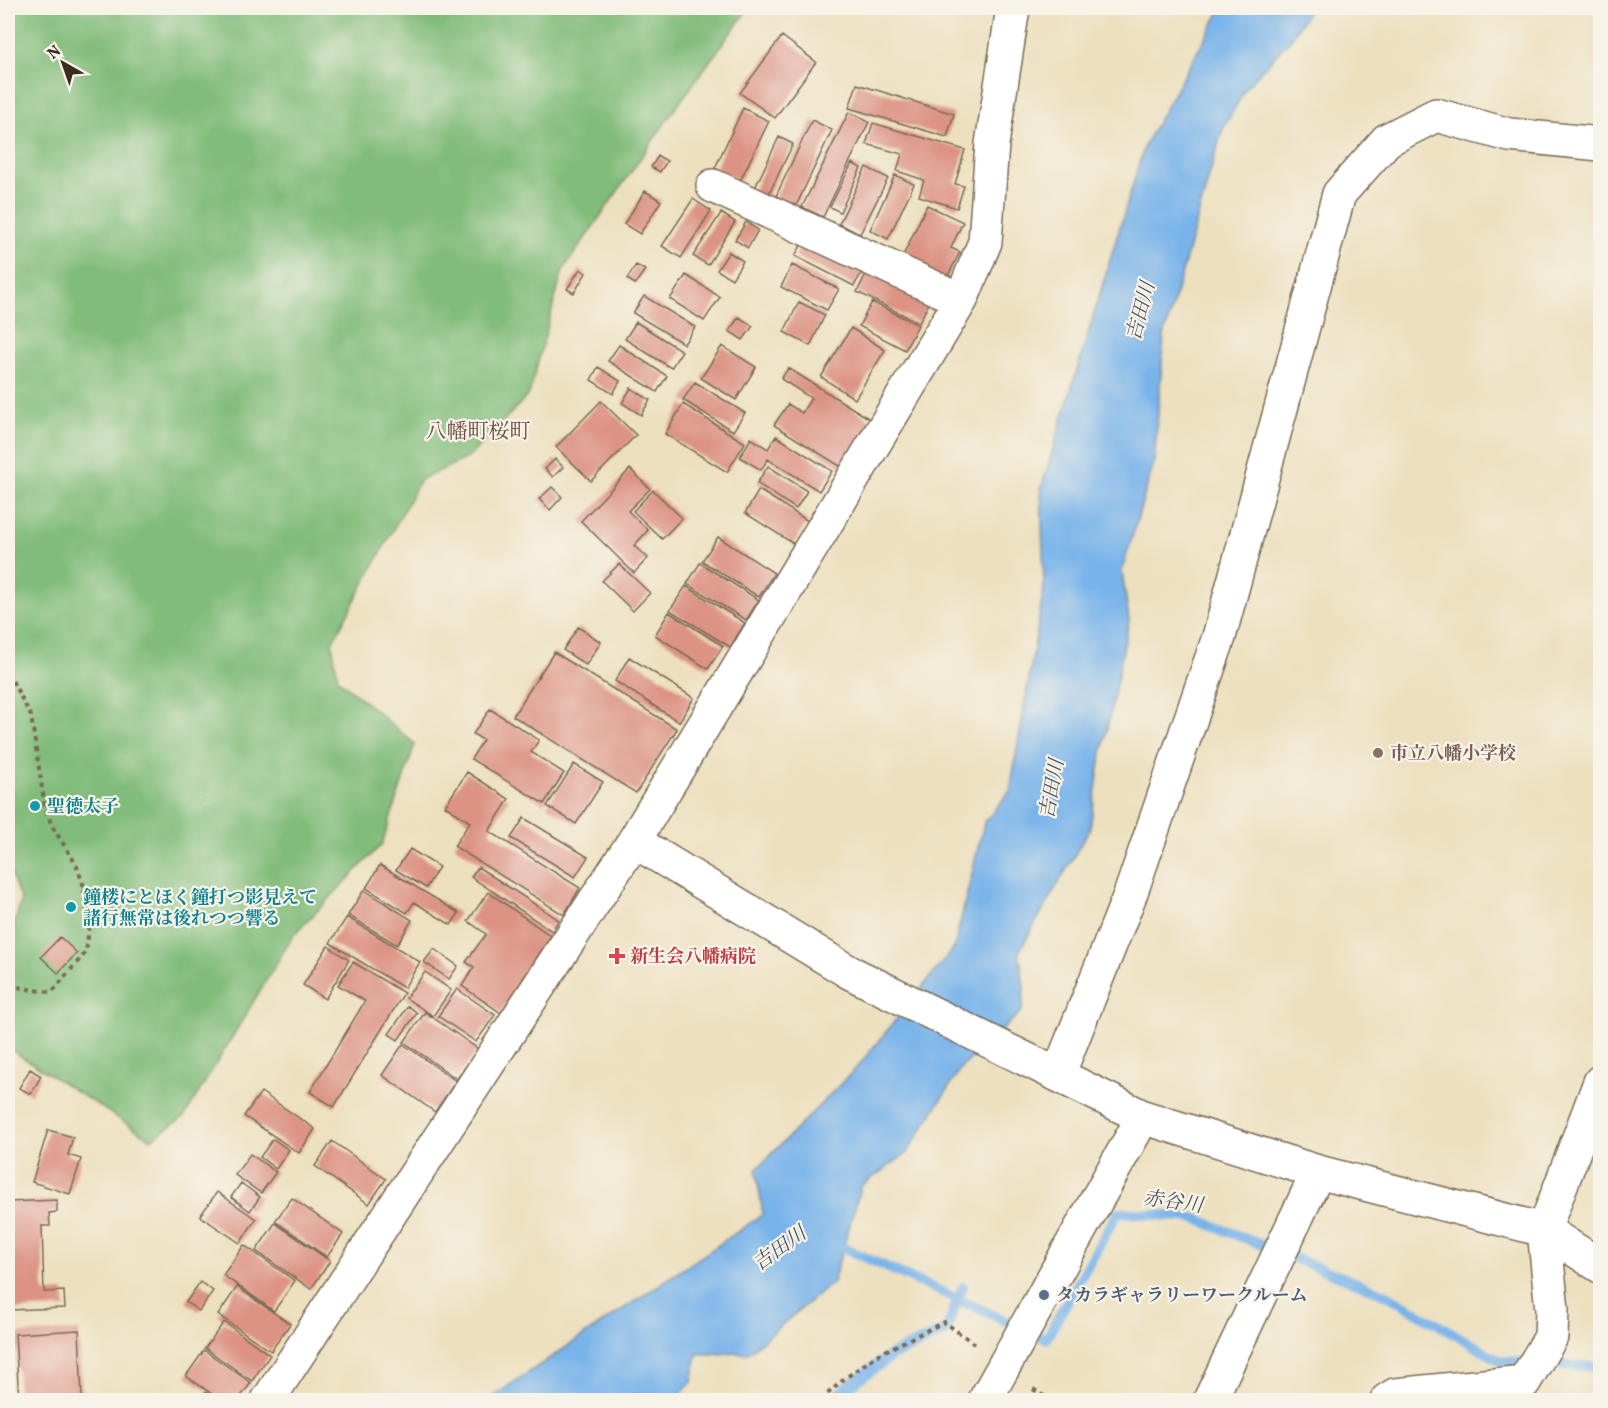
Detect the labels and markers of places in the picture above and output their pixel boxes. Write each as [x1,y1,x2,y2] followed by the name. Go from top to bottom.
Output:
[1390,742,1516,767] place label: 市立八幡小学校
[1371,746,1385,760] marker: 市立八幡小学校
[47,795,119,820] place label: 聖徳太子
[28,799,42,813] marker: 聖徳太子
[83,886,317,932] place label: 鐘楼にとほく鐘打つ影見えて 諸行無常は後れつつ響る
[64,900,78,914] marker: 鐘楼にとほく鐘打つ影見えて 諸行無常は後れつつ響る
[630,945,756,970] place label: 新生会八幡病院
[608,947,626,965] marker: 新生会八幡病院
[1056,1284,1307,1309] place label: タカラギャラリーワークルーム
[1037,1288,1051,1302] marker: タカラギャラリーワークルーム

